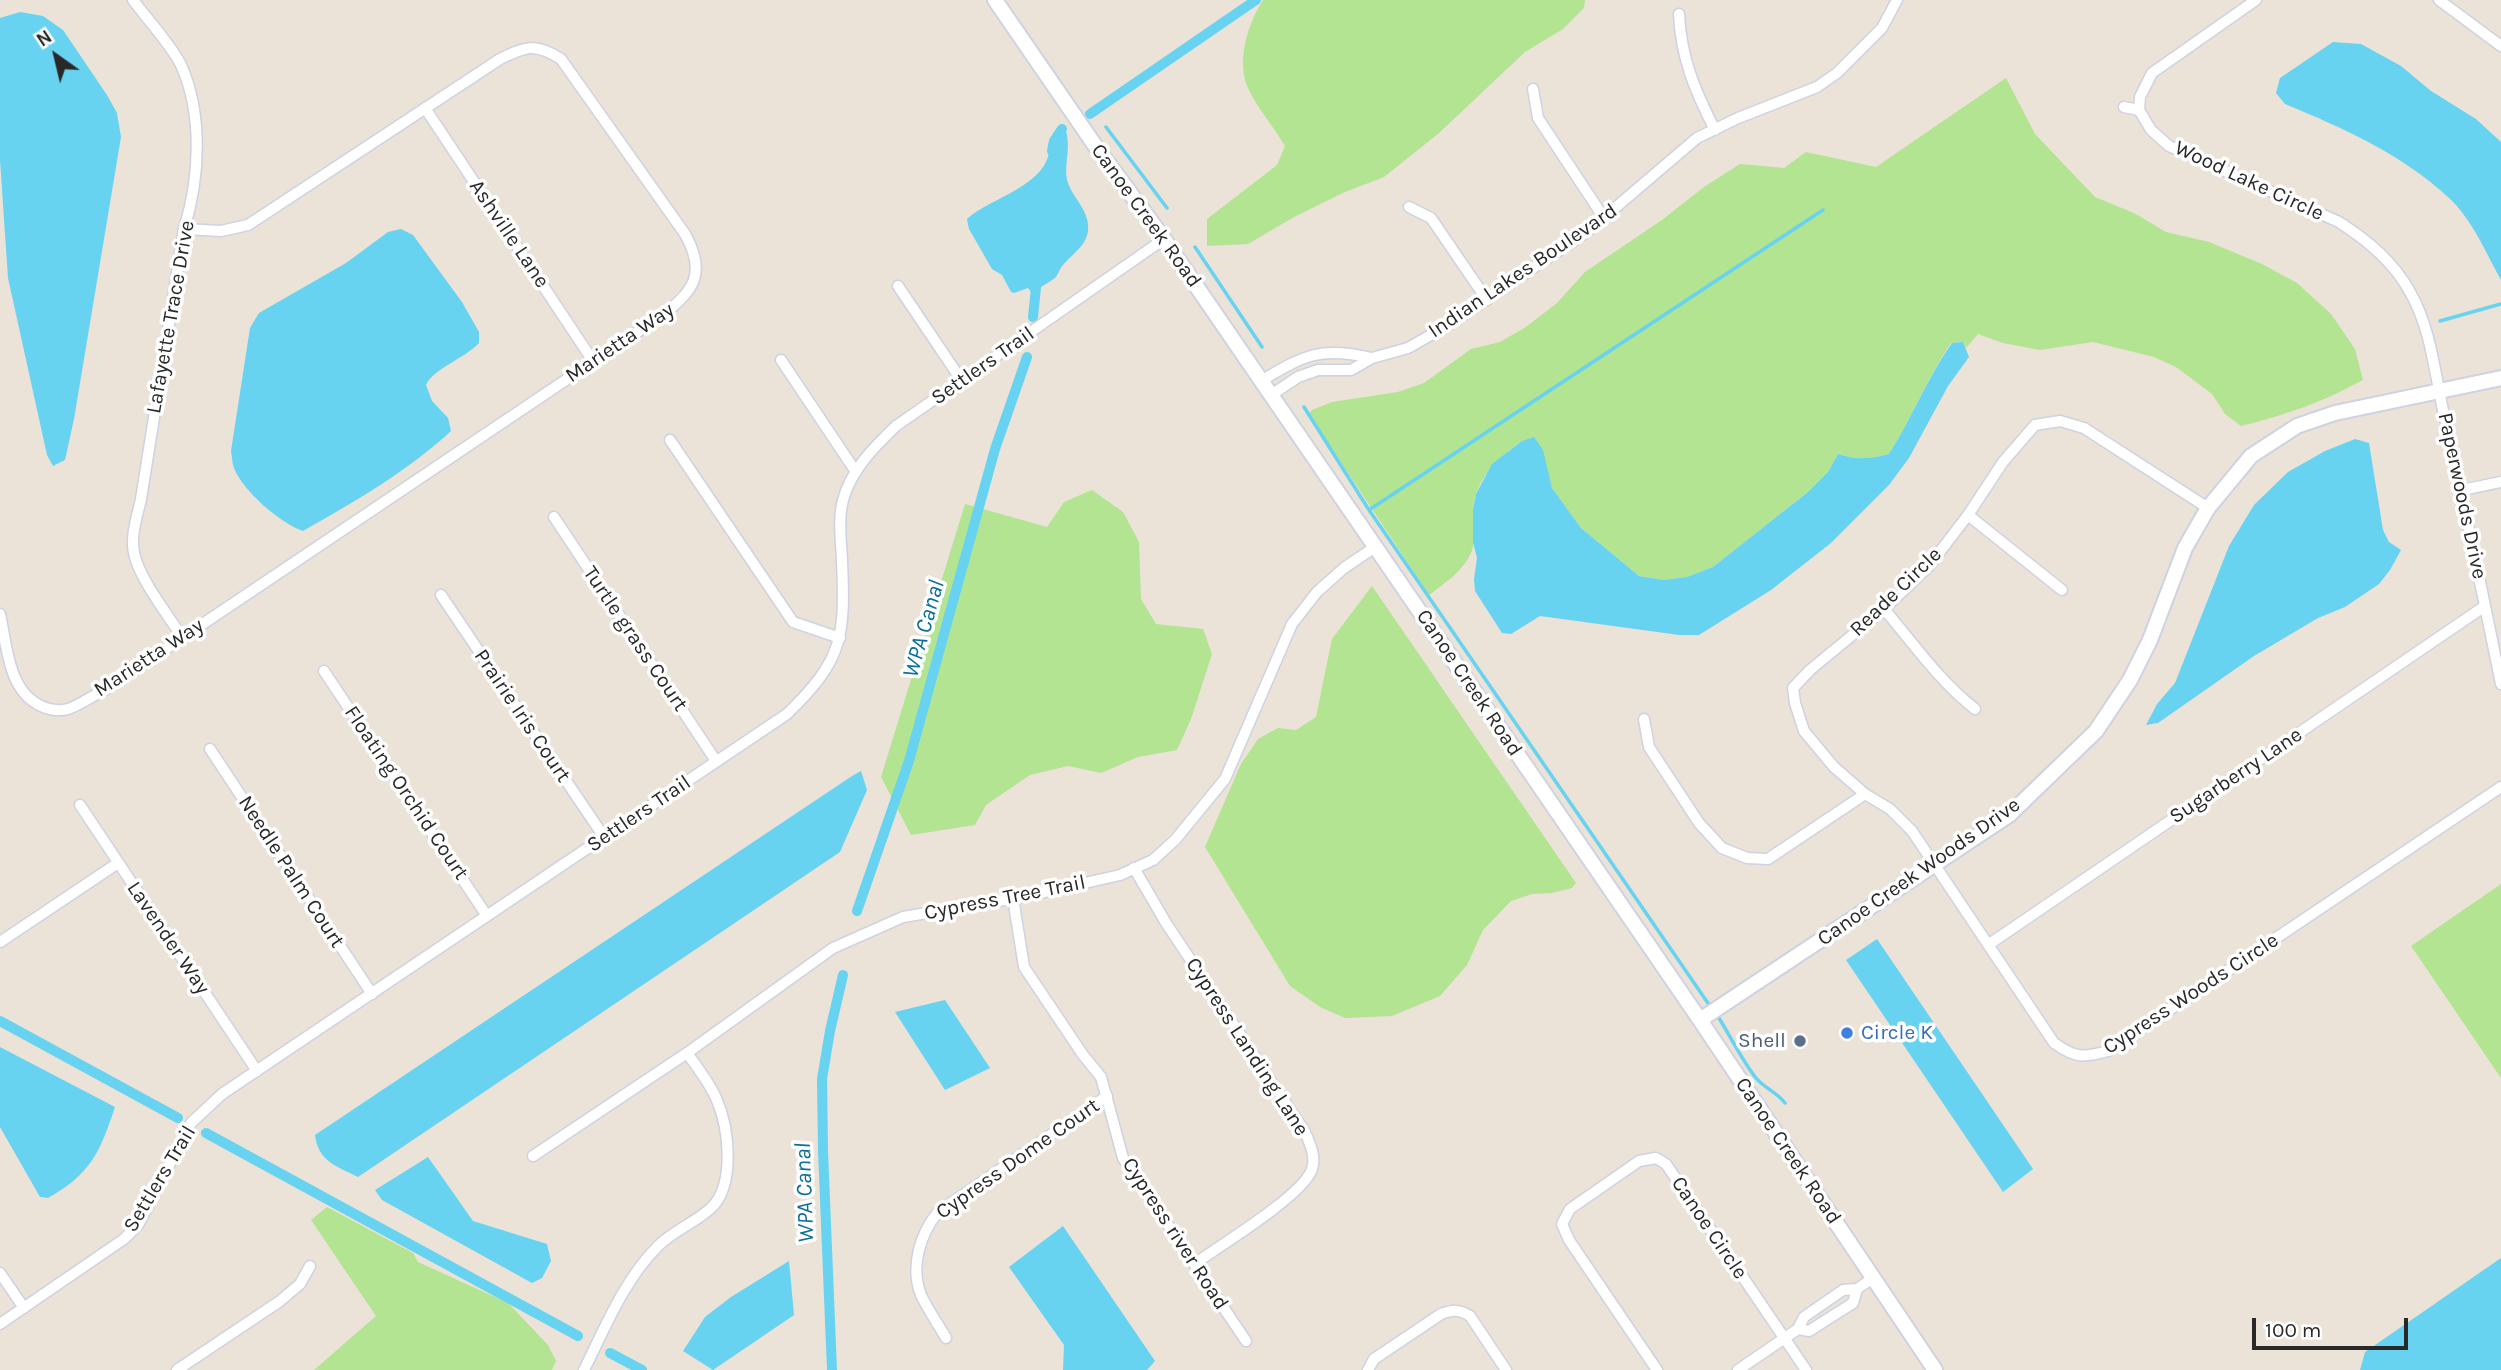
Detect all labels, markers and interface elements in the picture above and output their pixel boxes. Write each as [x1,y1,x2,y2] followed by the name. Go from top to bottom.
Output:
[21,21,91,91] north arrow
[32,26,56,52] text: N
[2170,135,2328,227] street label: Wood Lake Circle
[1085,139,1207,293] street label: Canoe Creek Road
[464,175,554,293] street label: Ashville Lane
[1424,198,1622,344] street label: Indian Lakes Boulevard
[142,218,200,416] street label: Lafayette Trace Drive
[561,297,679,389] street label: Marietta Way
[927,321,1039,411] street label: Settlers Trail
[2432,410,2492,582] street label: Paperwoods Drive
[1845,542,1947,642] street label: Reade Circle
[577,562,693,716] street label: Turtle grass Court
[897,577,951,681] water label: WPA Canal
[1411,605,1527,761] street label: Canoe Creek Road
[89,613,209,703] street label: Marietta Way
[468,645,576,787] street label: Prairie Iris Court
[338,701,474,885] street label: Floating Orchid Court
[2165,722,2307,830] street label: Sugarberry Lane
[582,770,696,858] street label: Settlers Trail
[232,791,350,953] street label: Needle Palm Court
[1813,792,2025,952] street label: Canoe Creek Woods Drive
[922,870,1088,926] street label: Cypress Tree Trail
[121,877,215,999] street label: Lavender Way
[2099,928,2283,1060] street label: Cypress Woods Circle
[1180,953,1314,1141] street label: Cypress Landing Lane
[1861,1020,1933,1046] place label: Circle K
[1839,1025,1855,1041] marker: Circle K
[1738,1028,1786,1054] place label: Shell
[1792,1033,1808,1049] marker: Shell
[1730,1073,1846,1229] street label: Canoe Creek Road
[931,1093,1105,1225] street label: Cypress Dome Court
[118,1121,202,1237] street label: Settlers Trail
[789,1142,821,1244] water label: WPA Canal
[1116,1153,1234,1315] street label: Cypress river Road
[1665,1172,1753,1284] street label: Canoe Circle
[2256,1304,2412,1348] scale bar
[2265,1318,2322,1342] text: 100 m

